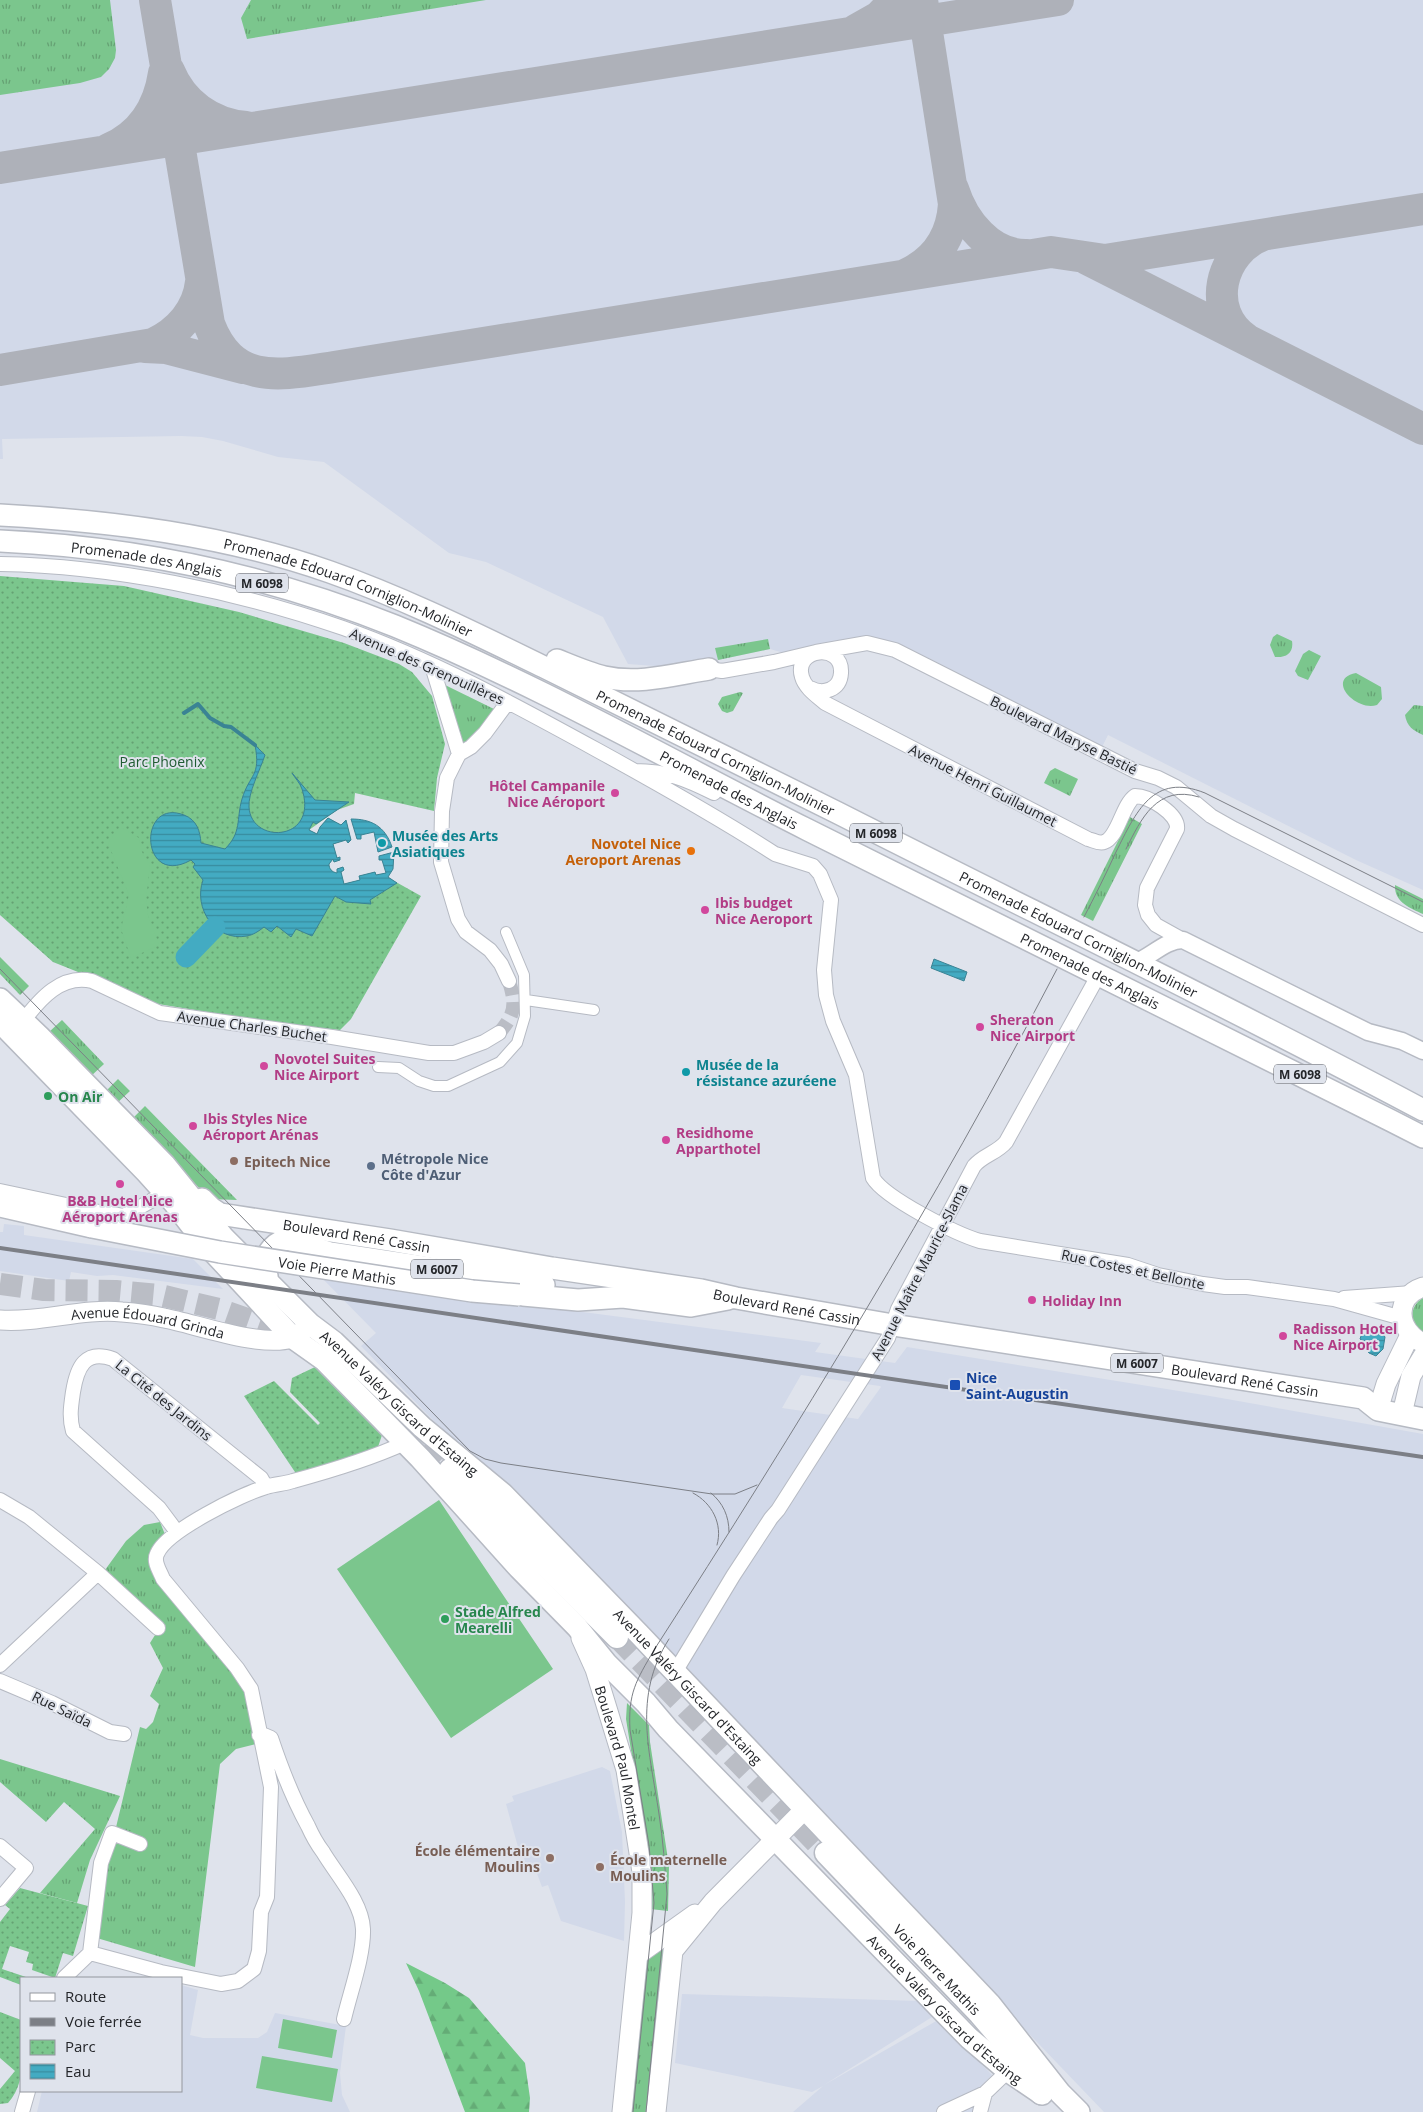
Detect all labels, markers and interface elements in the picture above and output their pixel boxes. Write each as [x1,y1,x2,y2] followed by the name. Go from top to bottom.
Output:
[222,533,476,641] street label: Promenade Edouard Corniglion-Molinier
[70,537,225,581] street label: Promenade des Anglais
[236,574,288,592] road number: M 6098
[347,623,508,709] street label: Avenue des Grenouillères
[593,685,839,820] street label: Promenade Edouard Corniglion-Molinier
[987,691,1141,779] street label: Boulevard Maryse Bastié
[906,739,1060,831] street label: Avenue Henri Guillaumet
[657,745,802,833] street label: Promenade des Anglais
[119,752,205,771] park label: Parc Phoenix
[489,776,605,811] place label: Hôtel Campanile Nice Aéroport
[609,787,621,799] marker: Hôtel Campanile Nice Aéroport
[850,824,902,842] road number: M 6098
[392,826,498,861] place label: Musée des Arts Asiatiques
[566,834,681,869] place label: Novotel Nice Aeroport Arenas
[376,837,388,849] marker: Musée des Arts Asiatiques
[685,845,697,857] marker: Novotel Nice Aeroport Arenas
[956,866,1201,1002] street label: Promenade Edouard Corniglion-Molinier
[715,893,813,928] place label: Ibis budget Nice Aeroport
[699,904,711,916] marker: Ibis budget Nice Aeroport
[1017,928,1163,1013] street label: Promenade des Anglais
[176,1006,328,1046] street label: Avenue Charles Buchet
[990,1010,1075,1045] place label: Sheraton Nice Airport
[974,1021,986,1033] marker: Sheraton Nice Airport
[274,1049,375,1084] place label: Novotel Suites Nice Airport
[696,1055,837,1090] place label: Musée de la résistance azuréene
[258,1060,270,1072] marker: Novotel Suites Nice Airport
[1274,1064,1326,1084] road number: M 6098
[680,1066,692,1078] marker: Musée de la résistance azuréene
[58,1087,103,1106] place label: On Air
[42,1090,54,1102] marker: On Air
[203,1109,319,1144] place label: Ibis Styles Nice Aéroport Arénas
[187,1120,199,1132] marker: Ibis Styles Nice Aéroport Arénas
[676,1123,761,1158] place label: Residhome Apparthotel
[660,1134,672,1146] marker: Residhome Apparthotel
[381,1149,488,1184] place label: Métropole Nice Côte d'Azur
[244,1152,330,1171] place label: Epitech Nice
[228,1155,240,1167] marker: Epitech Nice
[365,1160,377,1172] marker: Métropole Nice Côte d'Azur
[114,1178,126,1190] marker: B&B Hotel Nice Aéroport Arenas
[866,1181,972,1363] street label: Avenue Maître Maurice-Slama
[62,1191,178,1226] place label: B&B Hotel Nice Aéroport Arenas
[282,1214,432,1256] street label: Boulevard René Cassin
[1060,1245,1207,1294] street label: Rue Costes et Bellonte
[277,1252,398,1289] street label: Voie Pierre Mathis
[411,1260,463,1278] road number: M 6007
[712,1284,862,1329] street label: Boulevard René Cassin
[1042,1291,1122,1310] place label: Holiday Inn
[1026,1294,1038,1306] marker: Holiday Inn
[70,1302,226,1342] street label: Avenue Édouard Grinda
[1293,1319,1397,1354] place label: Radisson Hotel Nice Airport
[317,1326,483,1480] street label: Avenue Valéry Giscard d'Estaing
[1277,1330,1289,1342] marker: Radisson Hotel Nice Airport
[1111,1354,1163,1372] road number: M 6007
[112,1355,216,1445] street label: La Cité des Jardins
[1170,1359,1320,1400] street label: Boulevard René Cassin
[966,1368,1069,1403] place label: Nice Saint-Augustin
[948,1378,962,1392] marker: Nice Saint-Augustin
[455,1602,541,1637] place label: Stade Alfred Mearelli
[610,1604,767,1768] street label: Avenue Valéry Giscard d'Estaing
[439,1613,451,1625] marker: Stade Alfred Mearelli
[591,1683,645,1831] street label: Boulevard Paul Montel
[29,1686,95,1732] street label: Rue Saïda
[415,1841,540,1876] place label: École élémentaire Moulins
[610,1850,727,1885] place label: École maternelle Moulins
[544,1852,556,1864] marker: École élémentaire Moulins
[594,1861,606,1873] marker: École maternelle Moulins
[889,1920,985,2019] street label: Voie Pierre Mathis
[864,1930,1026,2088] street label: Avenue Valéry Giscard d'Estaing
[20,1977,182,2092] legend
[65,1986,106,2006] text: Route
[65,2011,142,2031] text: Voie ferrée
[65,2036,96,2056] text: Parc
[65,2061,91,2081] text: Eau

